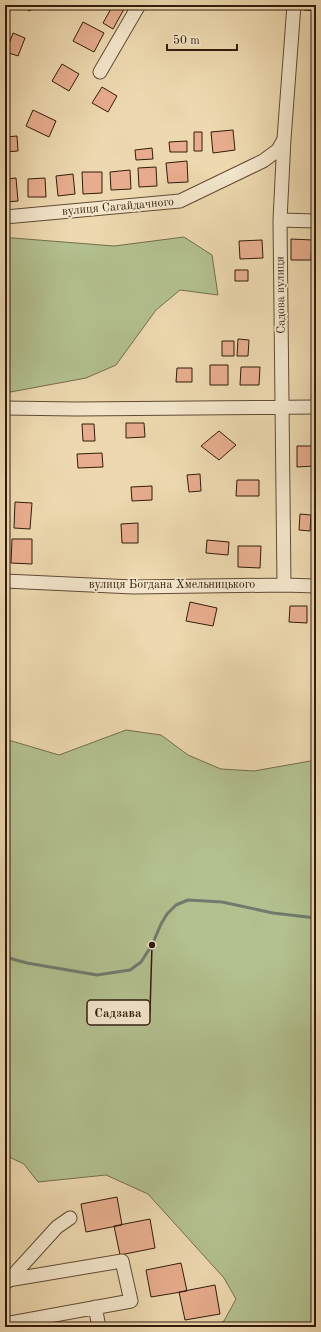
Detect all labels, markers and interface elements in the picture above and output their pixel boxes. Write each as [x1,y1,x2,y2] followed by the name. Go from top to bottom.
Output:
[167,26,237,52] scale bar
[173,34,200,47] text: 50 m
[62,196,174,218] street label: вулиця Сагайдачного
[274,256,288,334] street label: Садова вулиця
[89,579,255,591] street label: вулиця Богдана Хмельницького
[87,1000,150,1025] callout: Садзава
[94,1007,142,1020] text: Садзава

